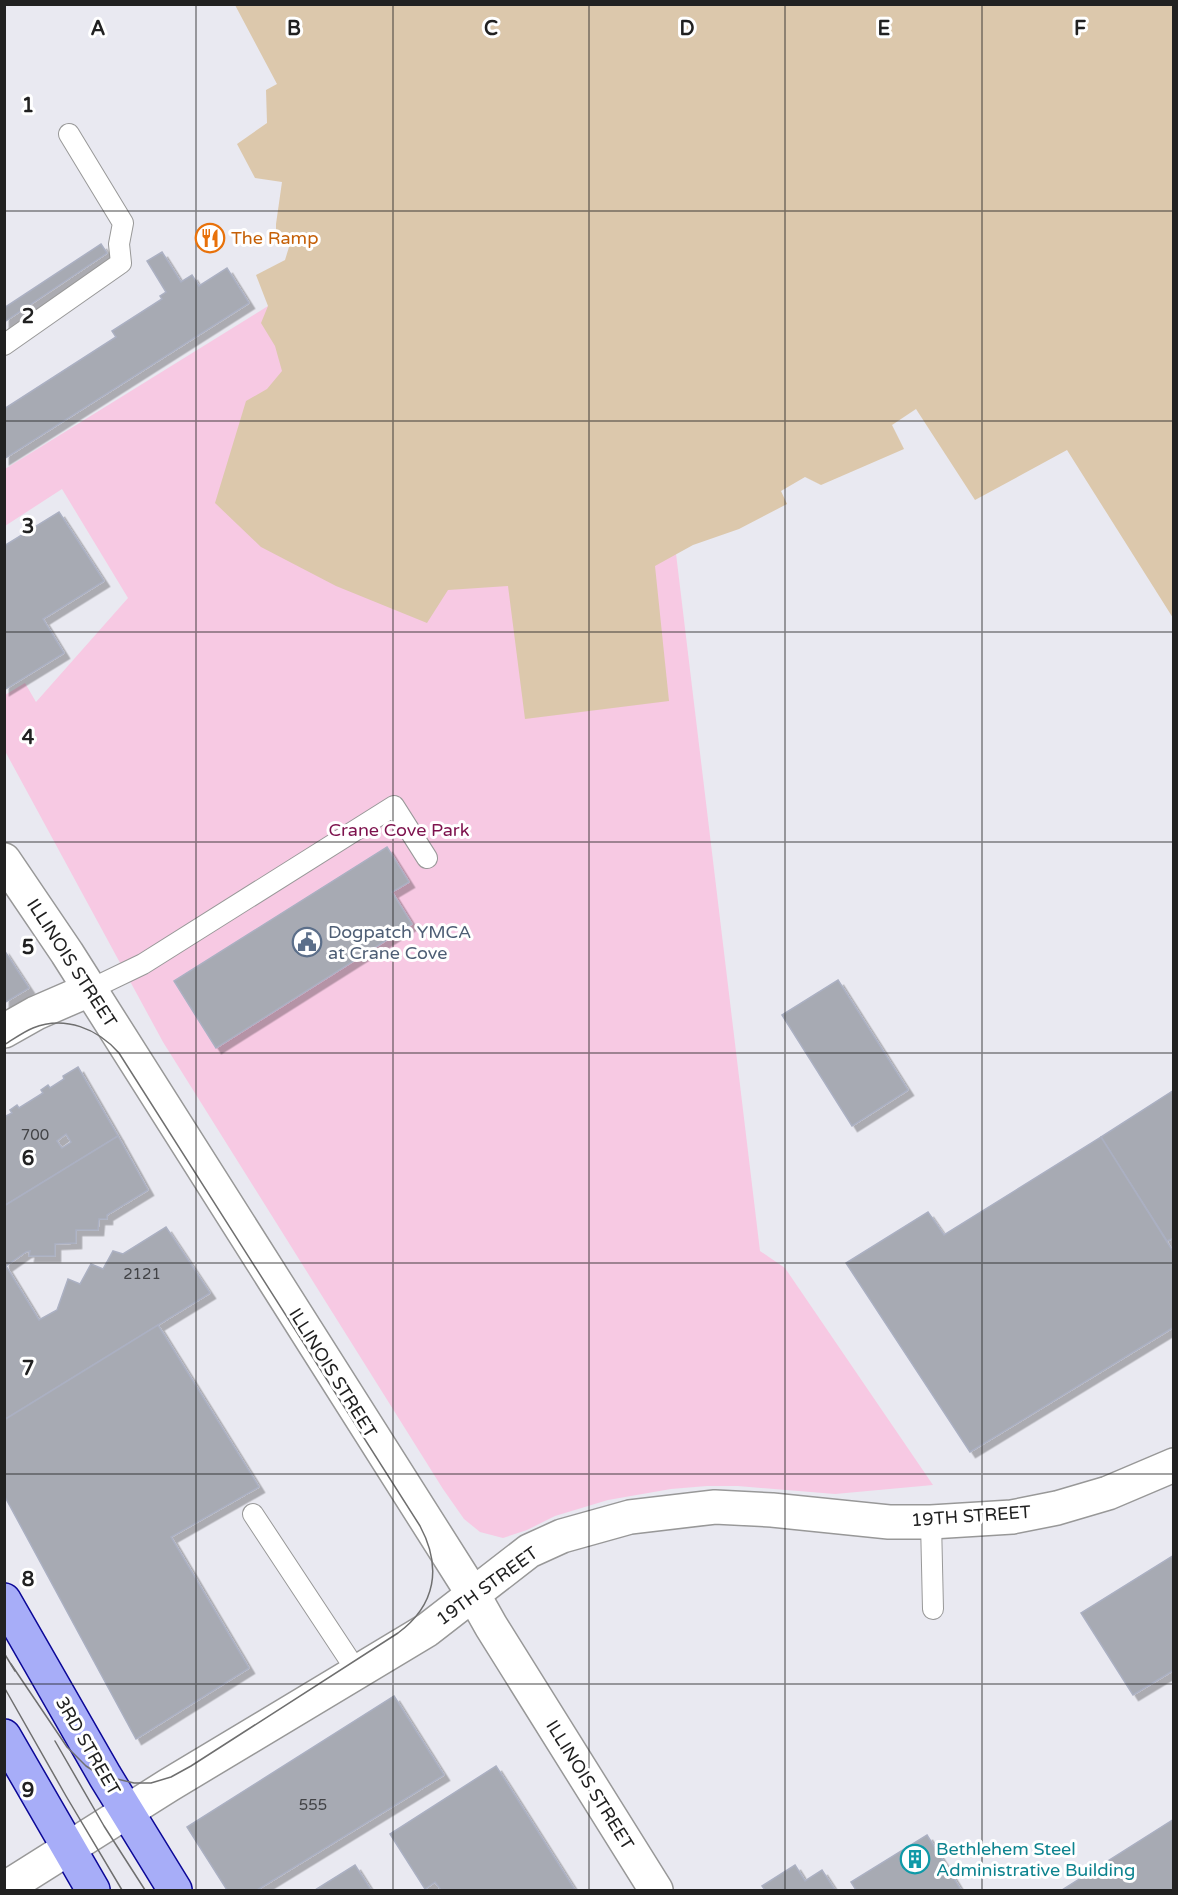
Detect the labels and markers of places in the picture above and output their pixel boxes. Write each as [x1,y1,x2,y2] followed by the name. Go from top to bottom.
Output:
[194,222,226,254] restaurant icon: The Ramp
[231,227,319,249] place label: The Ramp
[328,921,472,964] place label: Dogpatch YMCA at Crane Cove
[291,926,323,958] public building icon: Dogpatch YMCA at Crane Cove
[936,1838,1135,1881] place label: Bethlehem Steel Administrative Building
[899,1843,931,1875] building icon: Bethlehem Steel Administrative Building

